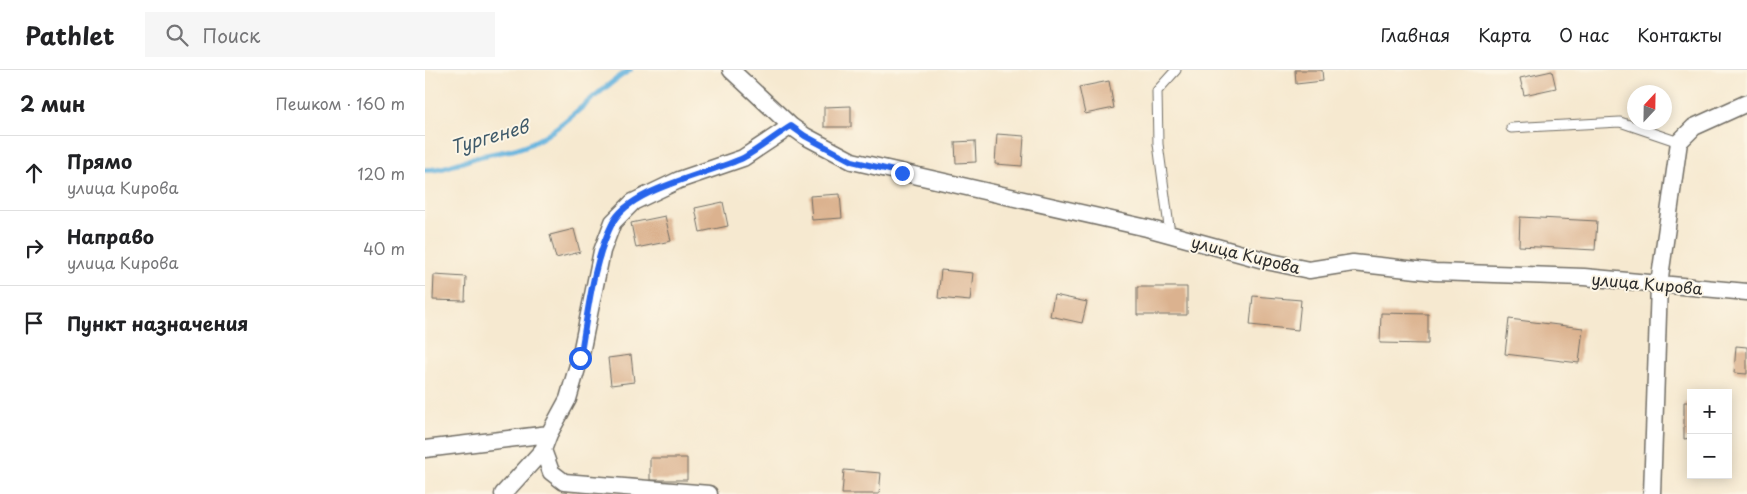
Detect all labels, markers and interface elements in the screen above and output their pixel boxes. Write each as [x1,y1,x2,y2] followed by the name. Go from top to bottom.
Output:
[145,12,495,57] search box
[25,17,115,53] text: Pathlet
[163,21,191,49] icon: search
[203,21,260,49] text: Поиск
[1381,21,1450,48] text: Главная
[1478,21,1531,48] text: Карта
[1559,21,1609,48] text: О нас
[1637,21,1722,48] text: Контакты
[1627,85,1672,130] north arrow
[20,87,85,119] text: 2 мин
[276,91,405,115] text: Пешком · 160 m
[447,111,534,160] water label: Тургенев
[67,147,132,175] text: Прямо
[20,159,48,187] icon: ahead
[358,161,405,185] text: 120 m
[891,162,914,185] route end
[67,175,178,199] text: улица Кирова
[67,222,154,250] text: Направо
[1189,229,1303,279] street label: улица Кирова
[20,234,48,262] icon: right
[363,236,405,260] text: 40 m
[67,250,178,274] text: улица Кирова
[1590,266,1704,300] street label: улица Кирова
[20,309,48,337] icon: arrive
[67,309,248,337] text: Пункт назначения
[569,347,592,370] route start
[1687,389,1732,479] map controls
[1687,389,1732,434] button: +
[1687,434,1732,479] button: −

